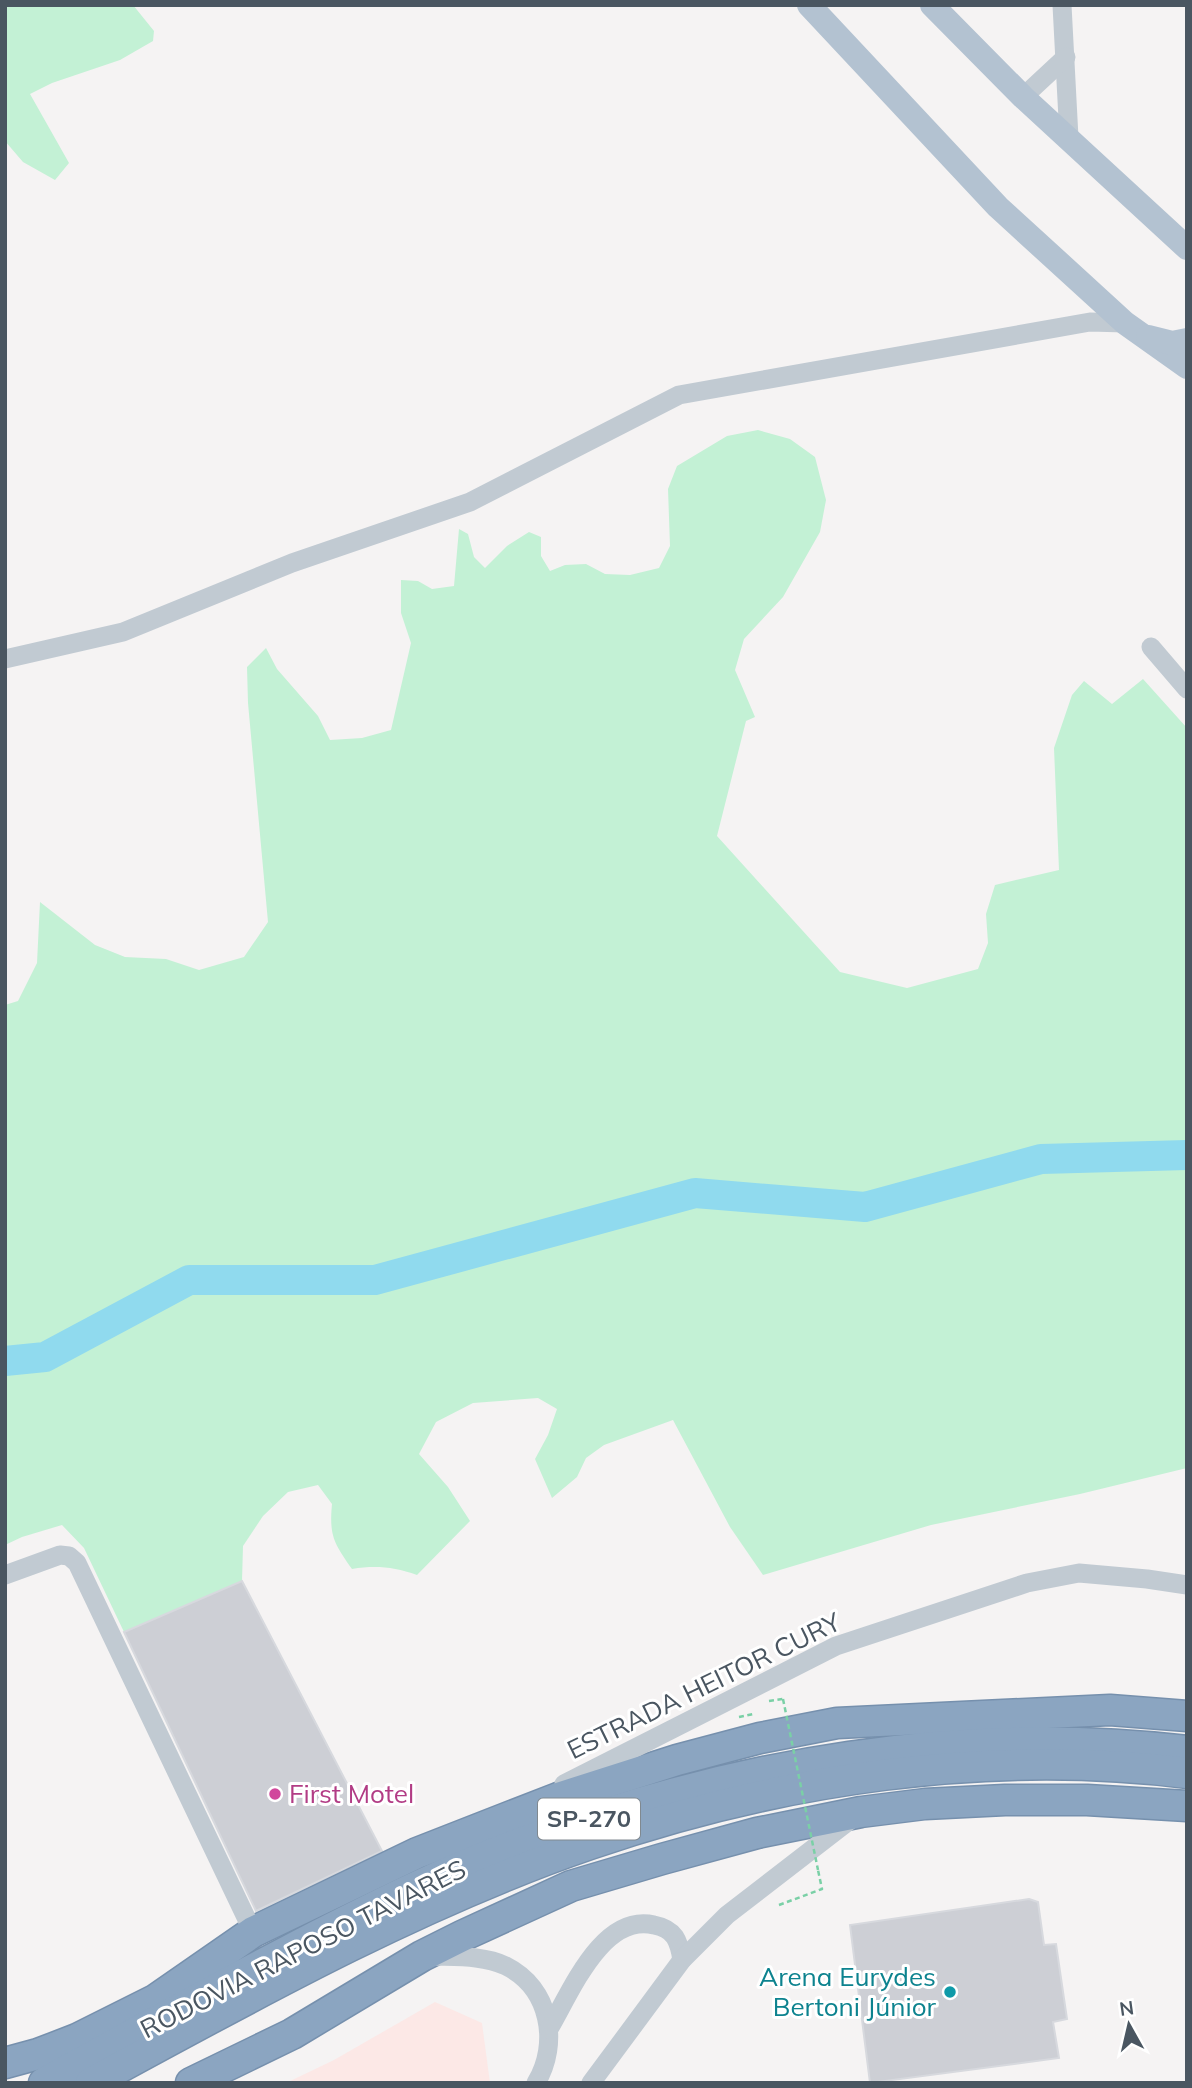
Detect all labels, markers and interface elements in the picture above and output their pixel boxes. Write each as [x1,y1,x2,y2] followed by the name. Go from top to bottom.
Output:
[562,1604,847,1766] street label: ESTRADA HEITOR CURY
[289,1777,414,1810] place label: First Motel
[267,1786,283,1802] marker: First Motel
[538,1798,640,1840] road number: SP-270
[134,1852,471,2045] street label: RODOVIA RAPOSO TAVARES
[759,1960,937,2023] place label: Arena Eurydes Bertoni Júnior
[942,1984,958,2000] marker: Arena Eurydes Bertoni Júnior
[1094,1990,1164,2060] north arrow
[1118,1995,1135,2021] text: N

